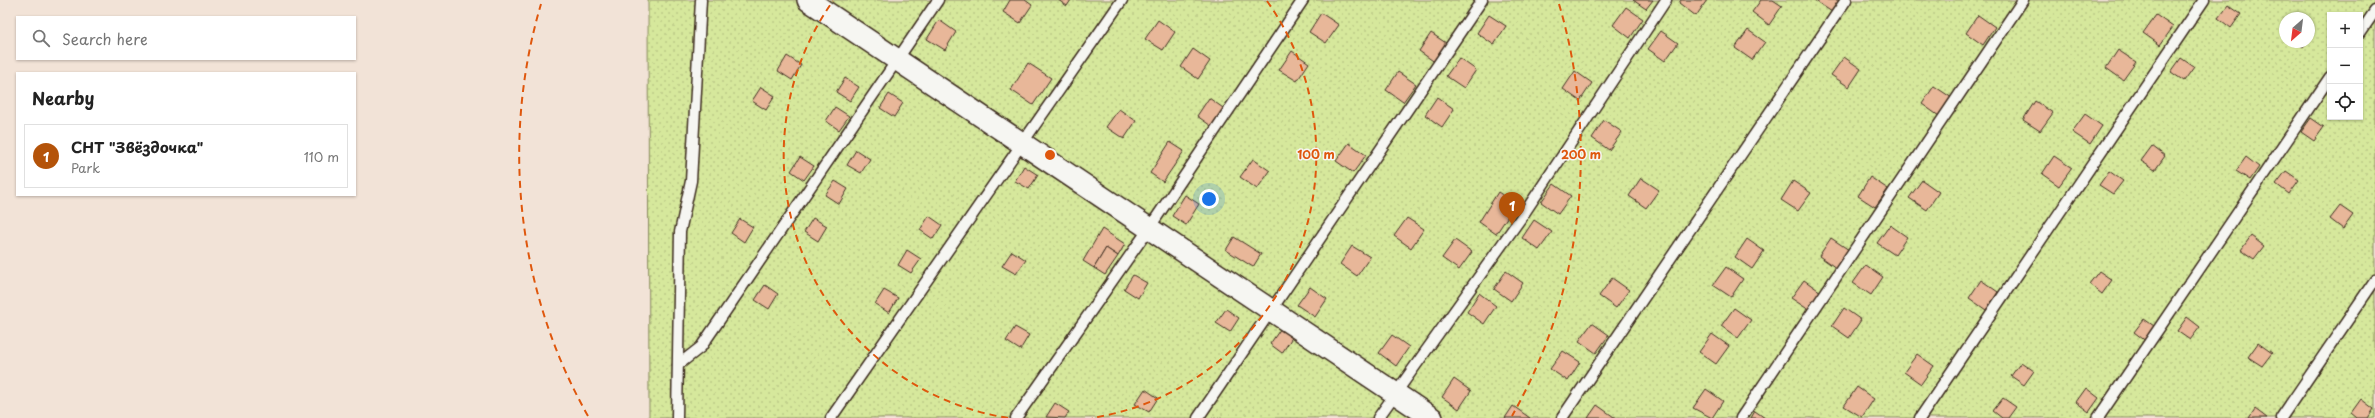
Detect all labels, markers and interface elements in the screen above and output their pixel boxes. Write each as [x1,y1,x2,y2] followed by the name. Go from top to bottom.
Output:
[2279,12,2315,48] north arrow
[2327,12,2363,120] map controls
[2327,12,2363,48] button: +
[16,16,356,60] search box
[30,27,52,49] icon: search
[62,27,148,50] text: Search here
[2327,48,2363,84] button: −
[2327,84,2363,120] button: locate
[32,85,94,111] text: Nearby
[71,135,203,158] text: СНТ "Звёздочка"
[1297,145,1335,163] text: 100 m
[1561,145,1601,163] text: 200 m
[43,147,49,166] text: 1
[304,147,339,166] text: 110 m
[1043,148,1057,162] centre of rings
[71,158,100,177] text: Park
[1199,189,1219,209] your location
[1499,192,1525,225] pin: 1

